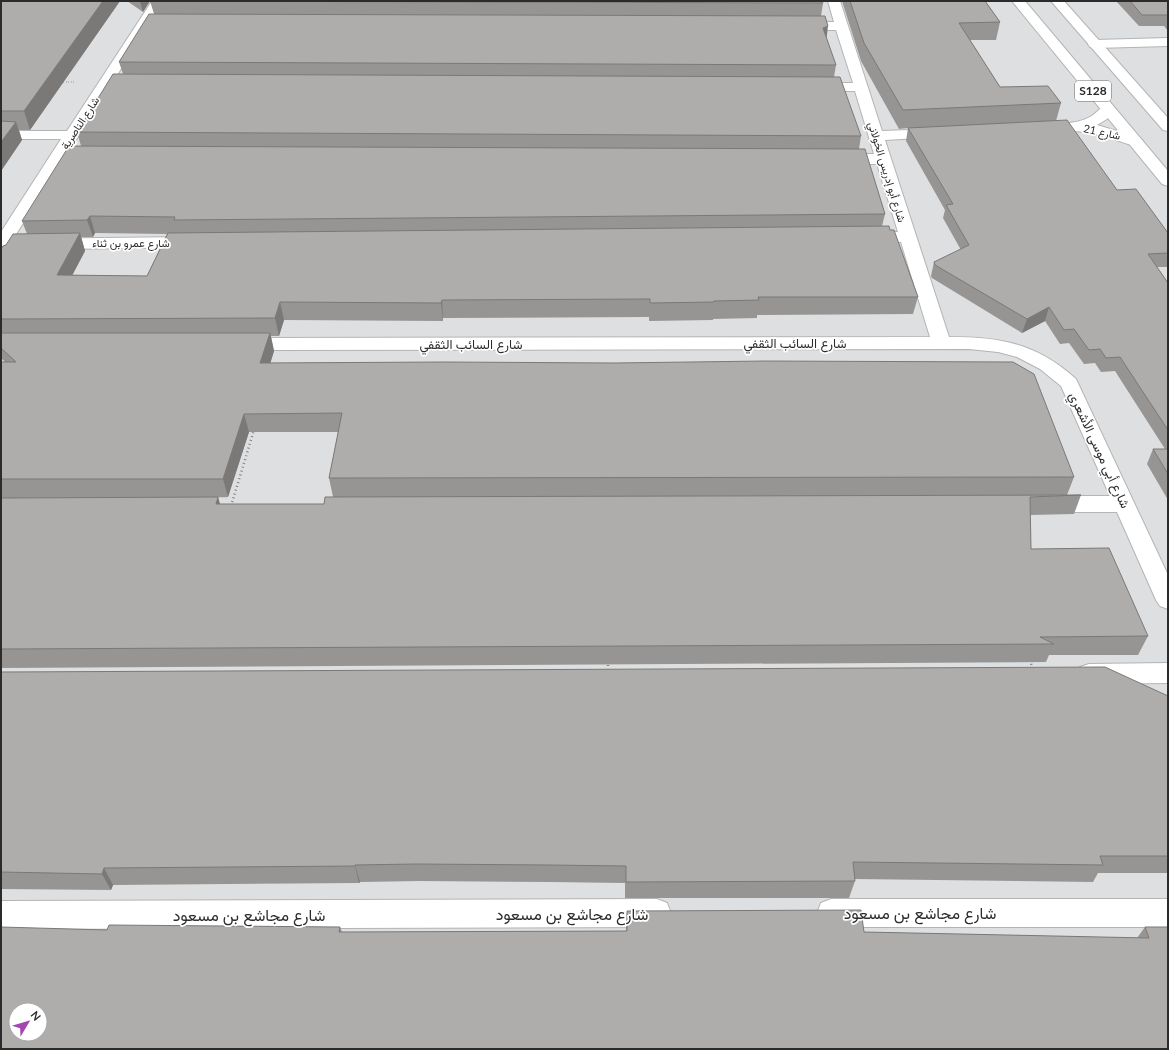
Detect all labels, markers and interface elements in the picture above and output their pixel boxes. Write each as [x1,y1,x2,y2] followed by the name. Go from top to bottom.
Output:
[1075,81,1111,101] road number: S128
[58,94,103,152] street label: شارع الناصرية
[862,120,909,225] street label: شارع أبو إدريس الخولاني
[1082,121,1122,144] street label: شارع 21
[92,236,170,251] street label: شارع عمرو بن ثناء
[743,335,847,354] street label: شارع السائب الثقفي
[419,336,523,355] street label: شارع السائب الثقفي
[1063,389,1134,512] street label: شارع أبي موسى الأشعري
[844,903,996,925] street label: شارع مجاشع بن مسعود
[496,904,648,926] street label: شارع مجاشع بن مسعود
[173,905,325,927] street label: شارع مجاشع بن مسعود
[8,1002,48,1042] north arrow
[29,1008,44,1023] text: N

